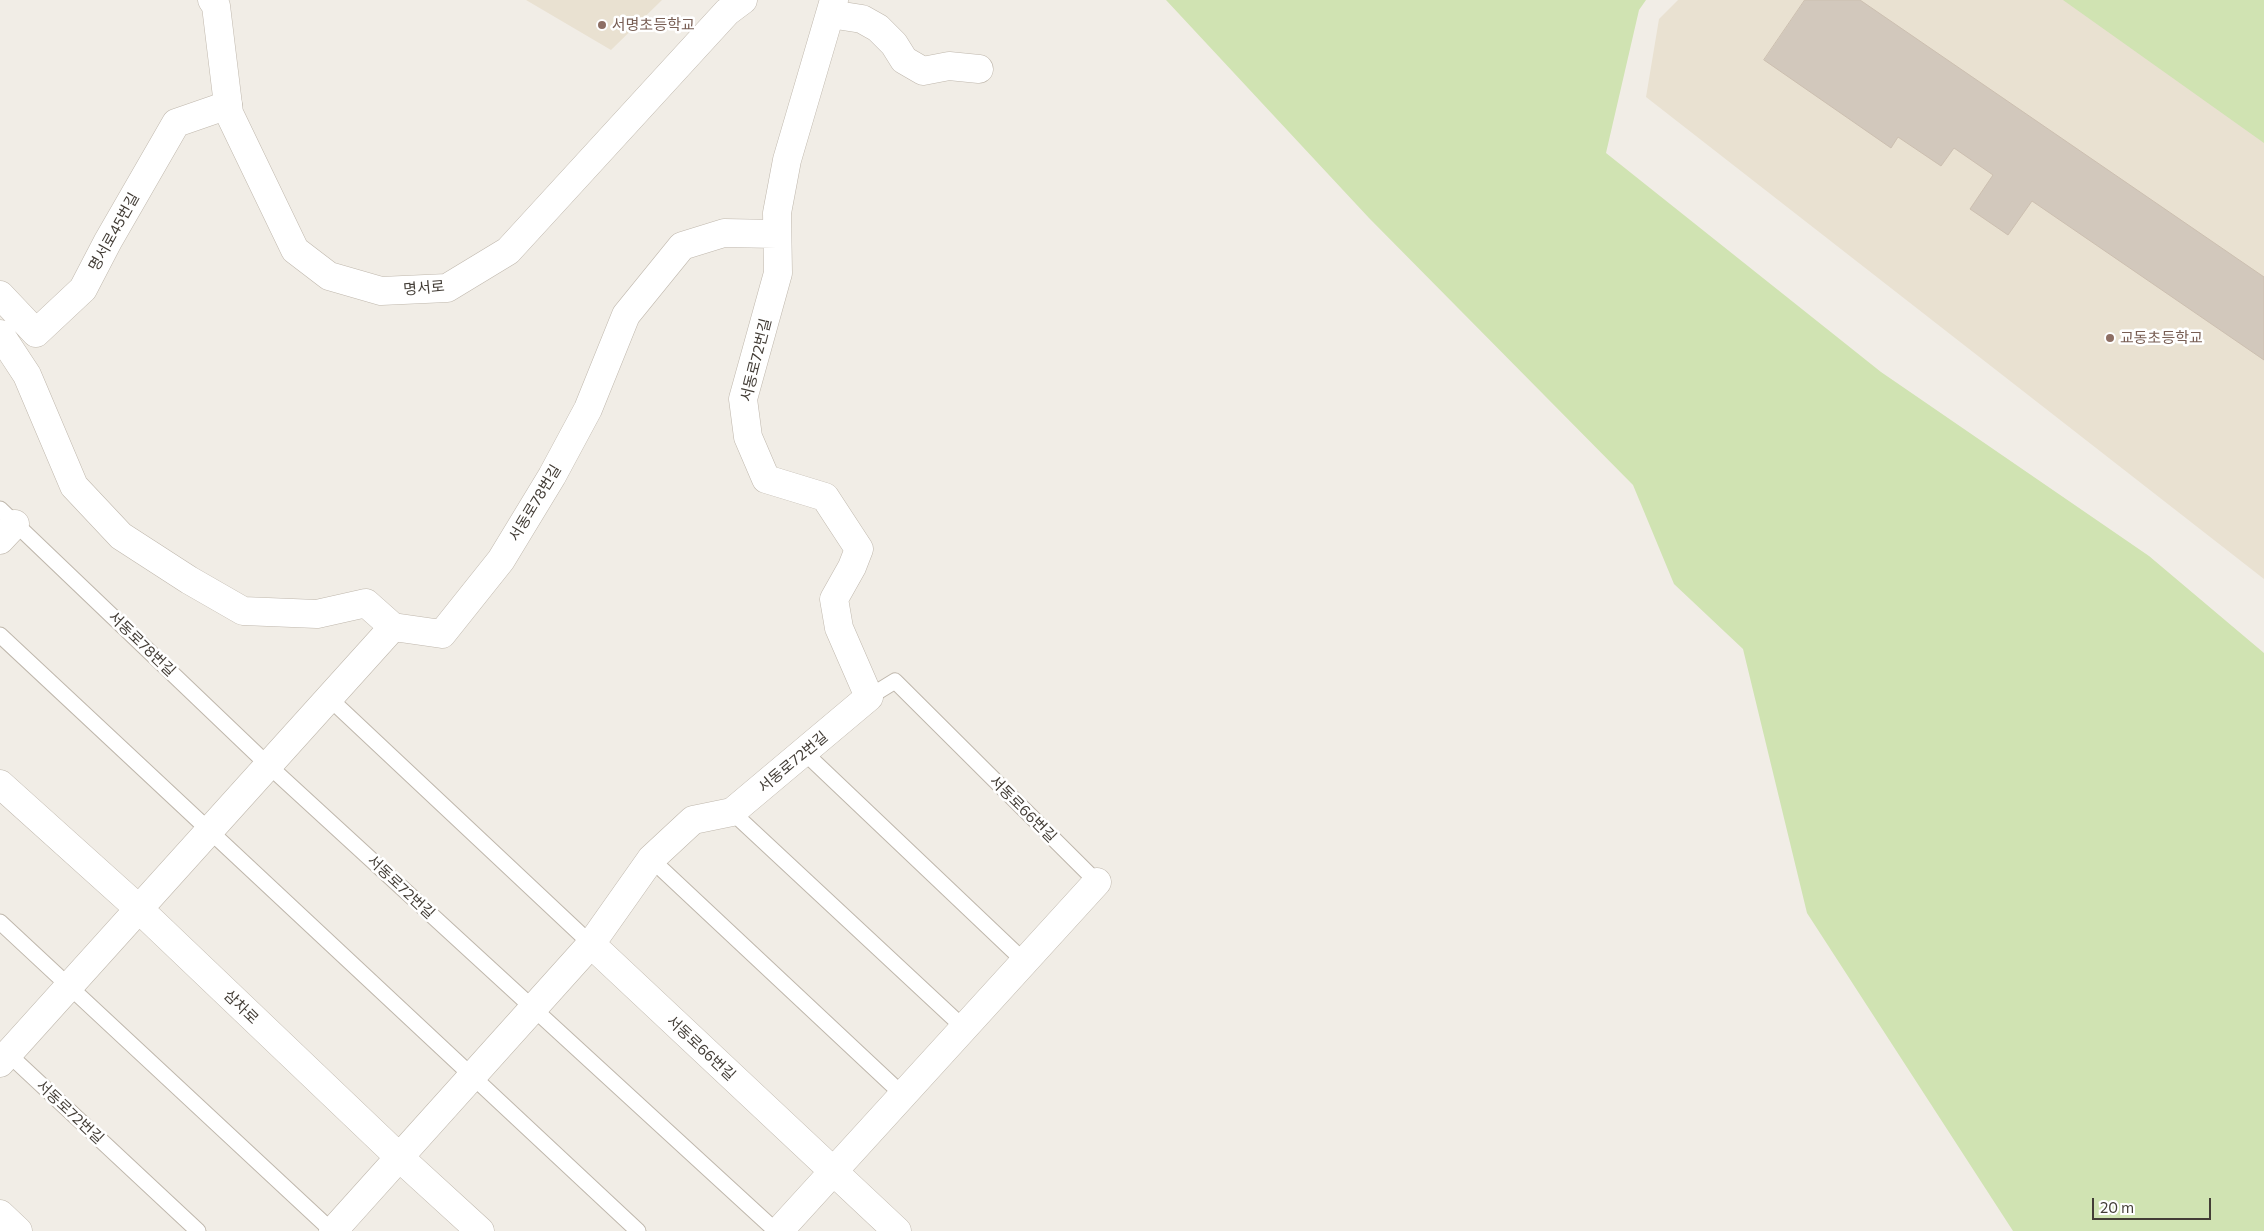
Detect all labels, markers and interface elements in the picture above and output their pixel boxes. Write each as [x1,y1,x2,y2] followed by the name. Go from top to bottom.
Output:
[612,16,695,34] place label: 서명초등학교
[596,19,608,31] marker: 서명초등학교
[85,190,143,274] street label: 명서로45번길
[403,277,445,299] street label: 명서로
[737,316,775,404] street label: 서동로72번길
[2120,329,2203,347] place label: 교동초등학교
[2104,332,2116,344] marker: 교동초등학교
[505,462,565,544] street label: 서동로78번길
[105,608,179,680] street label: 서동로78번길
[755,728,831,796] street label: 서동로72번길
[986,772,1060,846] street label: 서동로66번길
[364,851,438,923] street label: 서동로72번길
[220,986,262,1028] street label: 삼차로
[663,1012,739,1084] street label: 서동로66번길
[33,1076,107,1148] street label: 서동로72번길
[2094,1188,2213,1220] scale bar
[2100,1198,2134,1216] text: 20 m

